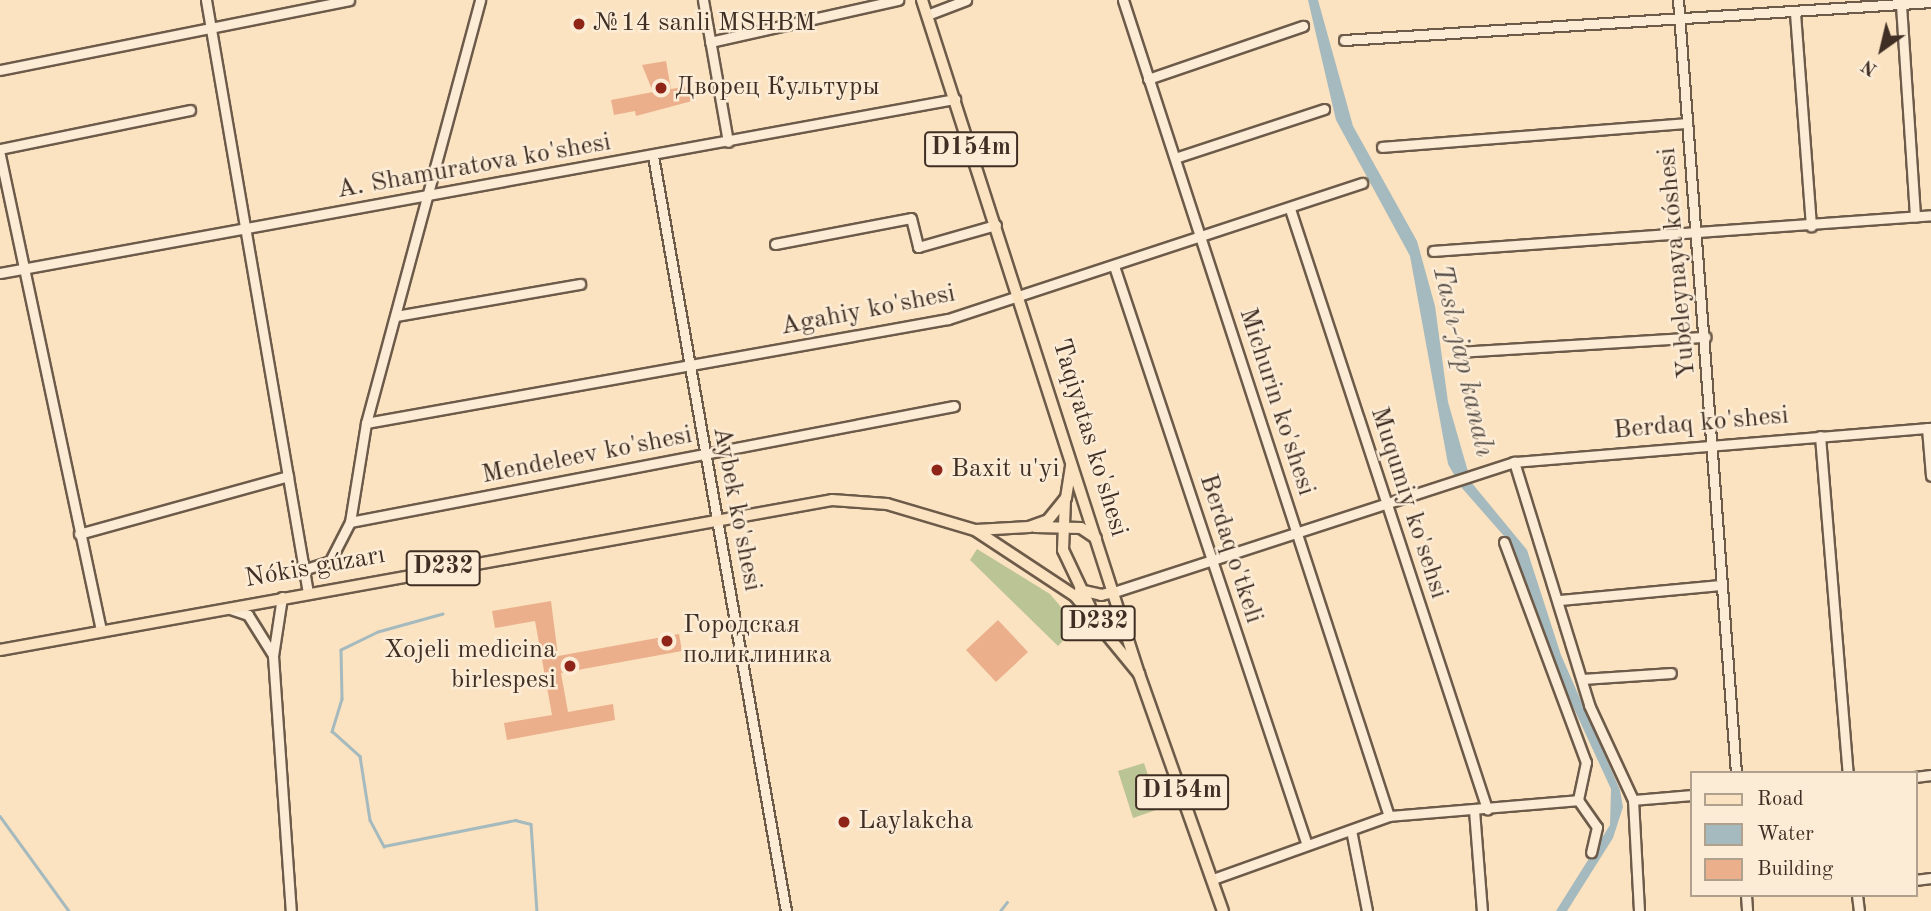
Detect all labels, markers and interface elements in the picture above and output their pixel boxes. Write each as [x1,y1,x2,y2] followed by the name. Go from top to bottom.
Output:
[593,8,816,40] place label: №14 sanli MSHBM
[1847,14,1917,84] north arrow
[571,16,587,32] marker: №14 sanli MSHBM
[1859,55,1881,79] text: N
[675,72,880,104] place label: Дворец Культуры
[653,80,669,96] marker: Дворец Культуры
[334,128,614,206] street label: A. Shamuratova ko'shesi
[924,128,1018,169] road number: D154m
[1652,146,1704,380] street label: Yubeleynaya kóshesi
[1424,262,1500,460] water label: Taslı-jap kanalı
[778,279,958,343] street label: Agahiy ko'shesi
[1231,304,1321,500] street label: Michurin ko'shesi
[1044,336,1134,540] street label: Taqiyatas ko'shesi
[1612,401,1790,447] street label: Berdaq ko'shesi
[1362,403,1454,603] street label: Muqumiy ko'sehsi
[479,420,695,492] street label: Mendeleev ko'shesi
[705,424,767,594] street label: Aybek ko'shesi
[951,454,1060,486] place label: Baxit u'yi
[929,462,945,478] marker: Baxit u'yi
[1191,470,1269,628] street label: Berdaq o'tkeli
[242,540,388,596] street label: Nókis gúzarı
[404,548,481,588] road number: D232
[1060,602,1136,644] road number: D232
[683,610,832,672] place label: Городская поликлиника
[657,631,677,651] marker: Городская поликлиника
[384,635,556,696] place label: Xojeli medicina birlespesi
[562,658,578,674] marker: Xojeli medicina birlespesi
[1689,771,1917,897] legend
[1135,772,1229,812] road number: D154m
[1757,789,1804,810] text: Road
[858,806,973,838] place label: Laylakcha
[836,814,852,830] marker: Laylakcha
[1757,824,1814,845] text: Water
[1757,859,1833,880] text: Building

